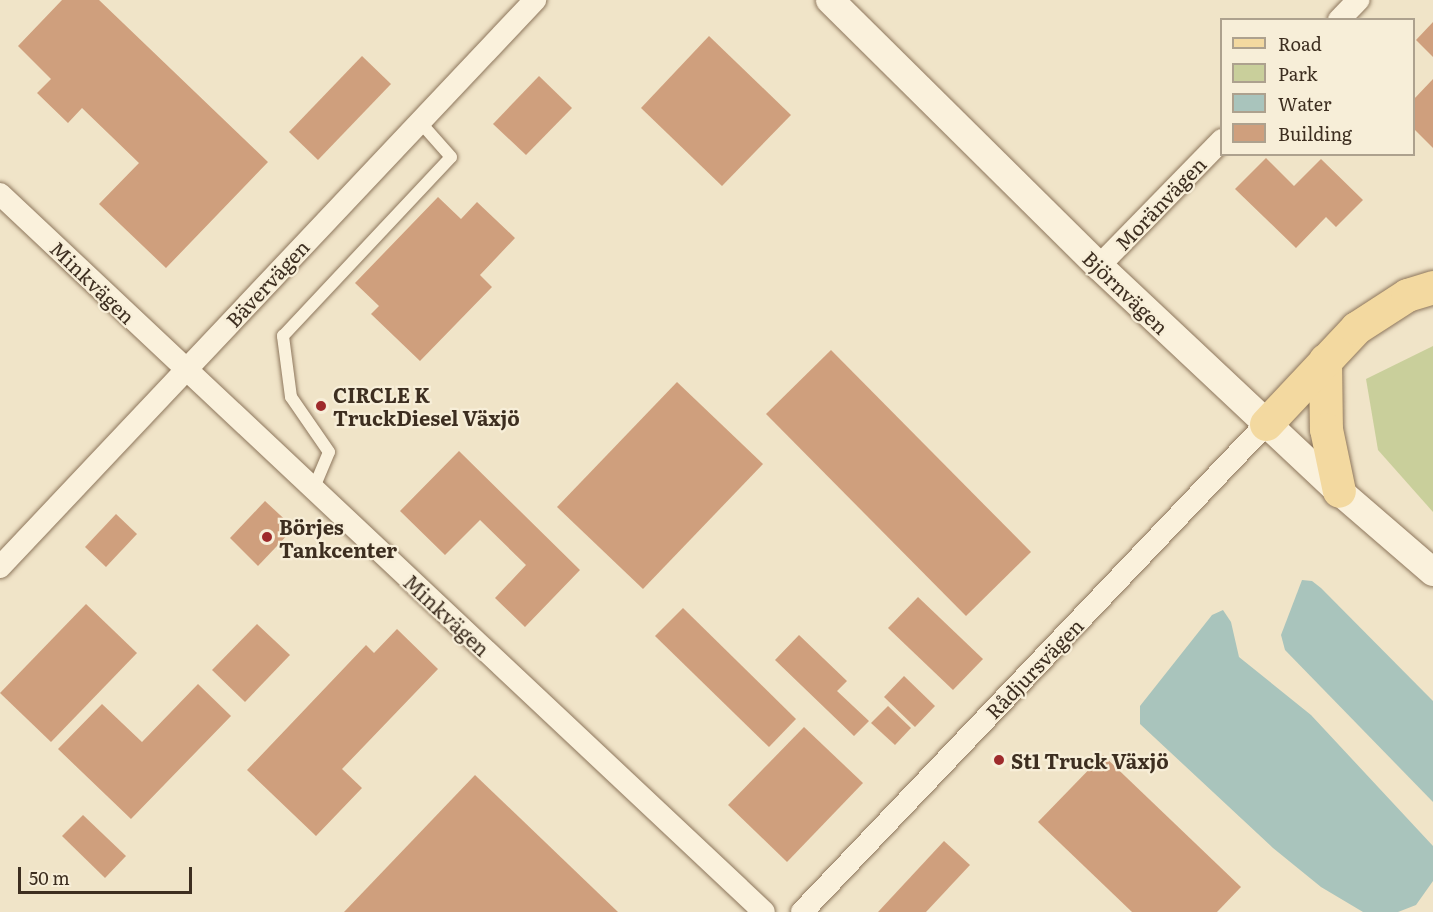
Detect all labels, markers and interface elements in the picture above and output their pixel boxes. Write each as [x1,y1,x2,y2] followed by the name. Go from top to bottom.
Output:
[1220,18,1415,156] legend
[1278,30,1322,57] text: Road
[1278,60,1317,87] text: Park
[1278,90,1331,117] text: Water
[1278,120,1352,147] text: Building
[1110,151,1210,255] street label: Moränvägen
[220,234,314,332] street label: Bävervägen
[46,236,140,328] street label: Minkvägen
[1078,245,1174,339] street label: Björnvägen
[333,382,520,429] place label: CIRCLE K TruckDiesel Växjö
[314,399,328,413] marker: CIRCLE K TruckDiesel Växjö
[279,514,397,561] place label: Börjes Tankcenter
[260,530,274,544] marker: Börjes Tankcenter
[399,569,495,661] street label: Minkvägen
[980,613,1088,723] street label: Rådjursvägen
[1011,748,1169,772] place label: St1 Truck Växjö
[992,753,1006,767] marker: St1 Truck Växjö
[21,855,195,893] scale bar
[29,864,70,891] text: 50 m

